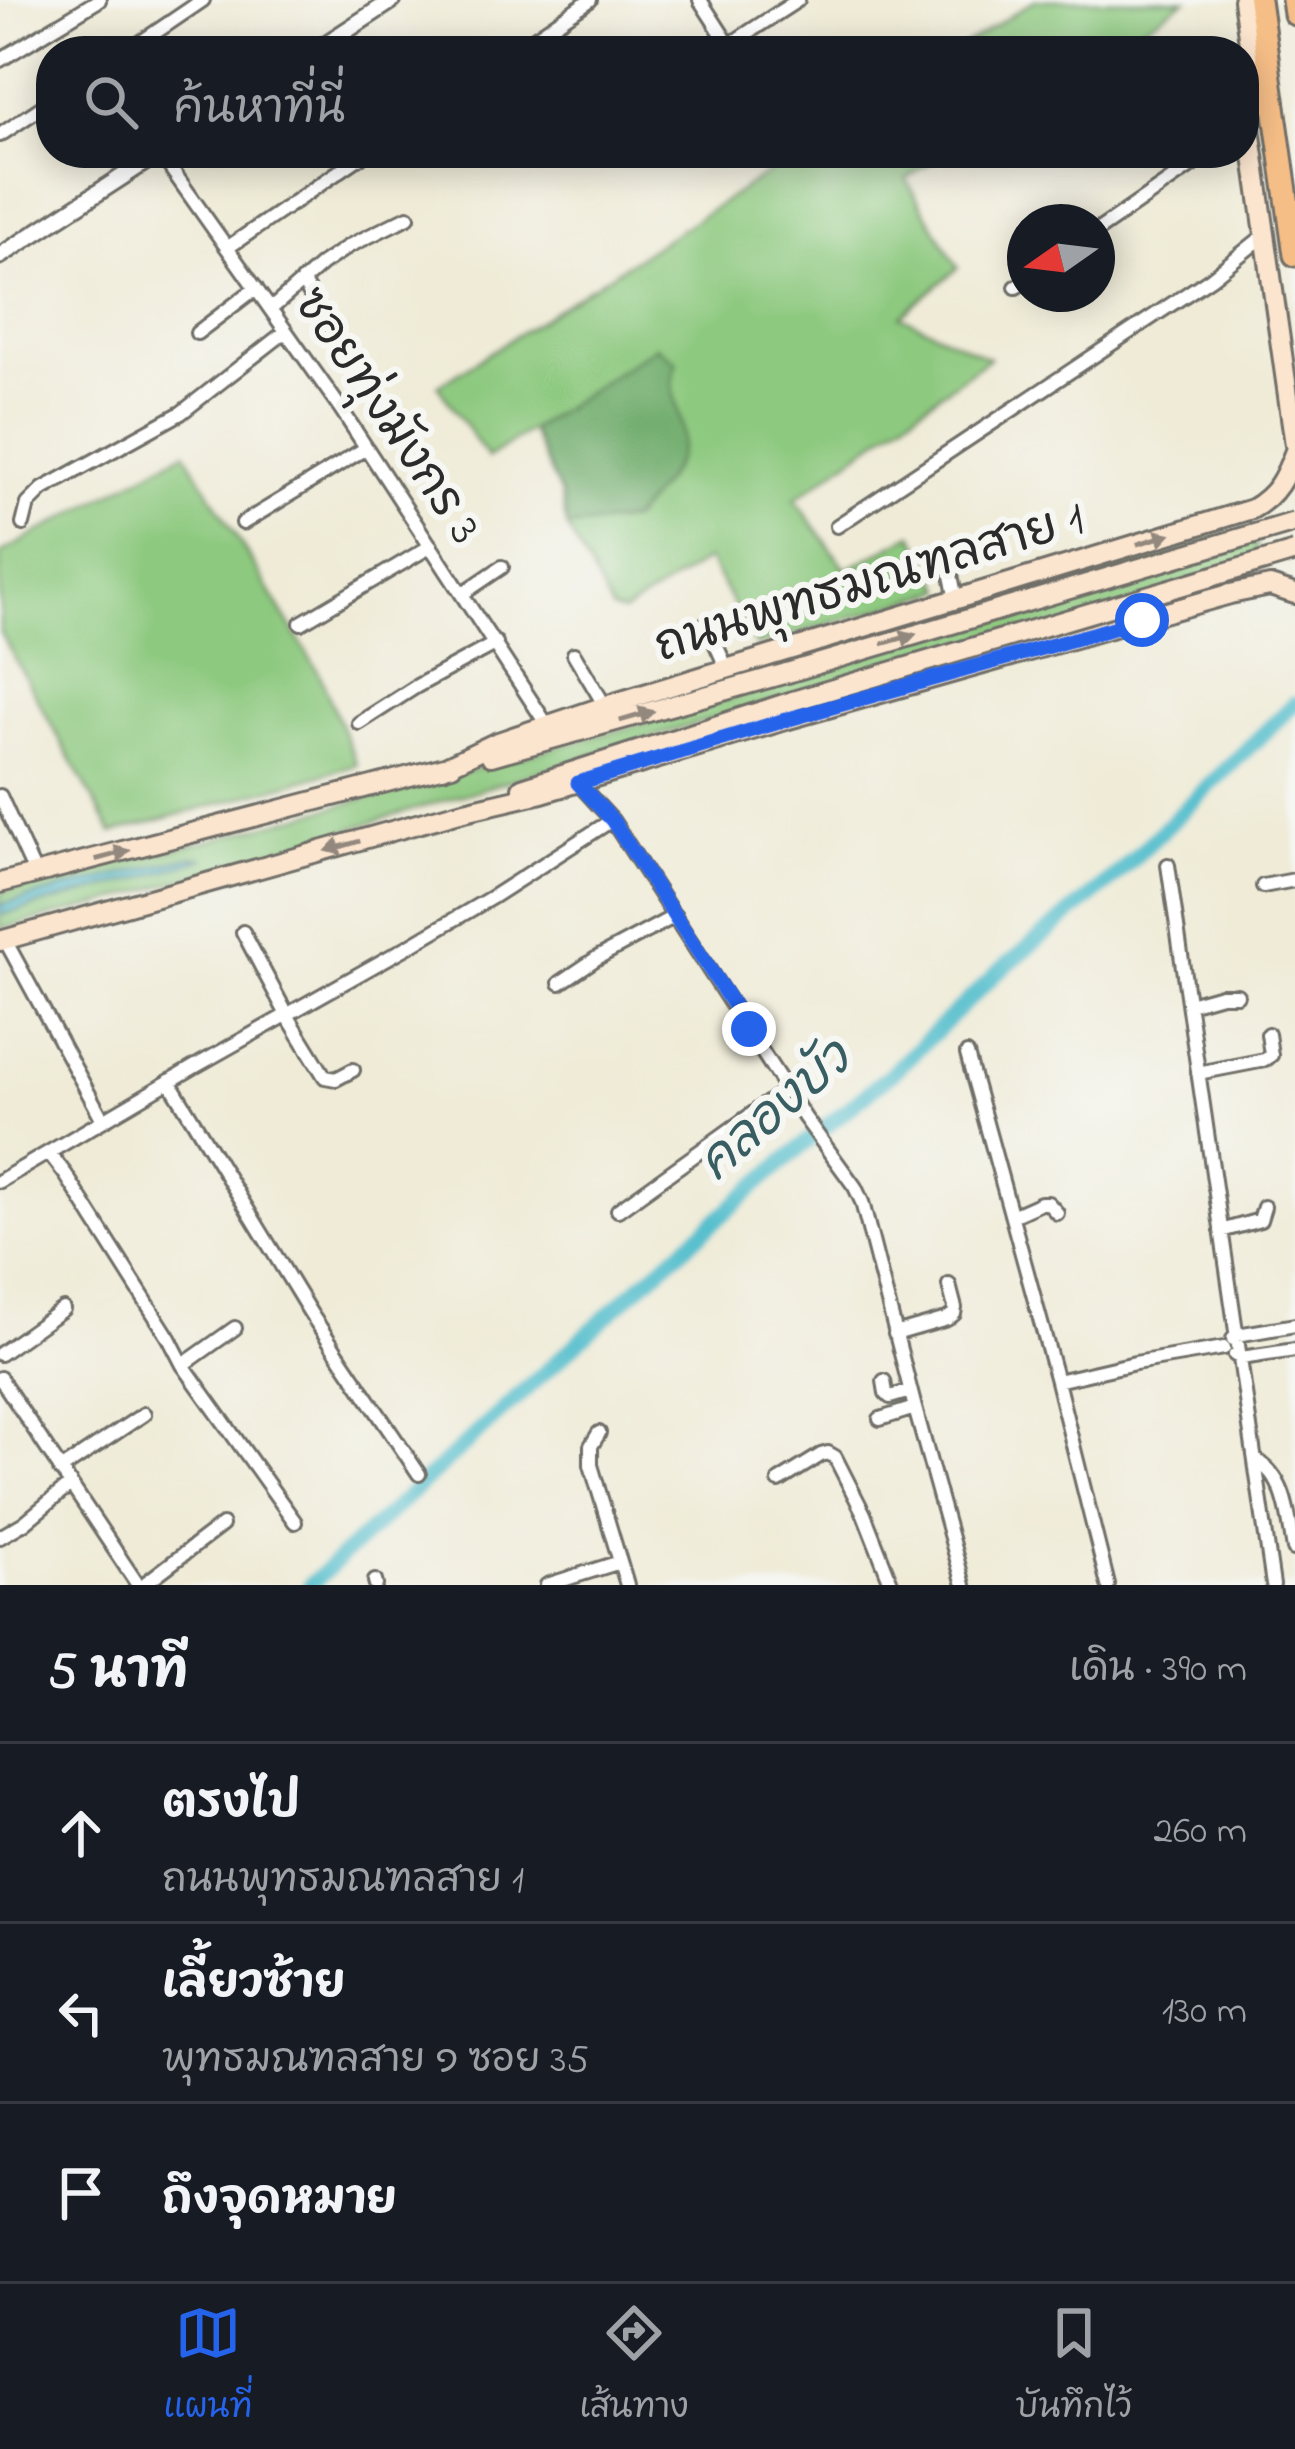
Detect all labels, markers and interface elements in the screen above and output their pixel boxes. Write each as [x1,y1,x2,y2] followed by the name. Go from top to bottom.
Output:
[36,36,1259,168] search box
[78,69,144,135] icon: search
[174,78,345,144] text: ค้นหาที่นี่
[1007,204,1115,312] north arrow
[274,275,498,559] street label: ซอยทุ่งมังกร 3
[647,485,1093,683] street label: ถนนพุทธมณฑลสาย 1
[1136,529,1172,547] one-way arrow
[1115,593,1169,647] route start
[881,629,918,648] one-way arrow
[620,706,656,724] one-way arrow
[324,837,361,856] one-way arrow
[95,844,132,863] one-way arrow
[722,1002,776,1056] route end
[683,1023,872,1201] water label: คลองบัว
[48,1636,188,1711] text: 5 นาที
[1069,1642,1247,1699] text: เดิน · 390 m
[162,1772,300,1838] text: ตรงไป
[48,1800,114,1866] icon: ahead
[1154,1804,1247,1861] text: 260 m
[162,1853,524,1910] text: ถนนพุทธมณฑลสาย 1
[162,1952,345,2018] text: เลี้ยวซ้าย
[48,1980,114,2046] icon: left
[1162,1984,1247,2041] text: 130 m
[162,2033,589,2090] text: พุทธมณฑลสาย ๑ ซอย 35
[48,2160,114,2226] icon: arrive
[162,2168,397,2234] text: ถึงจุดหมาย
[163,2300,253,2433] tab: แผนที่
[579,2300,689,2433] tab: เส้นทาง
[1016,2300,1132,2433] tab: บันทึกไว้

